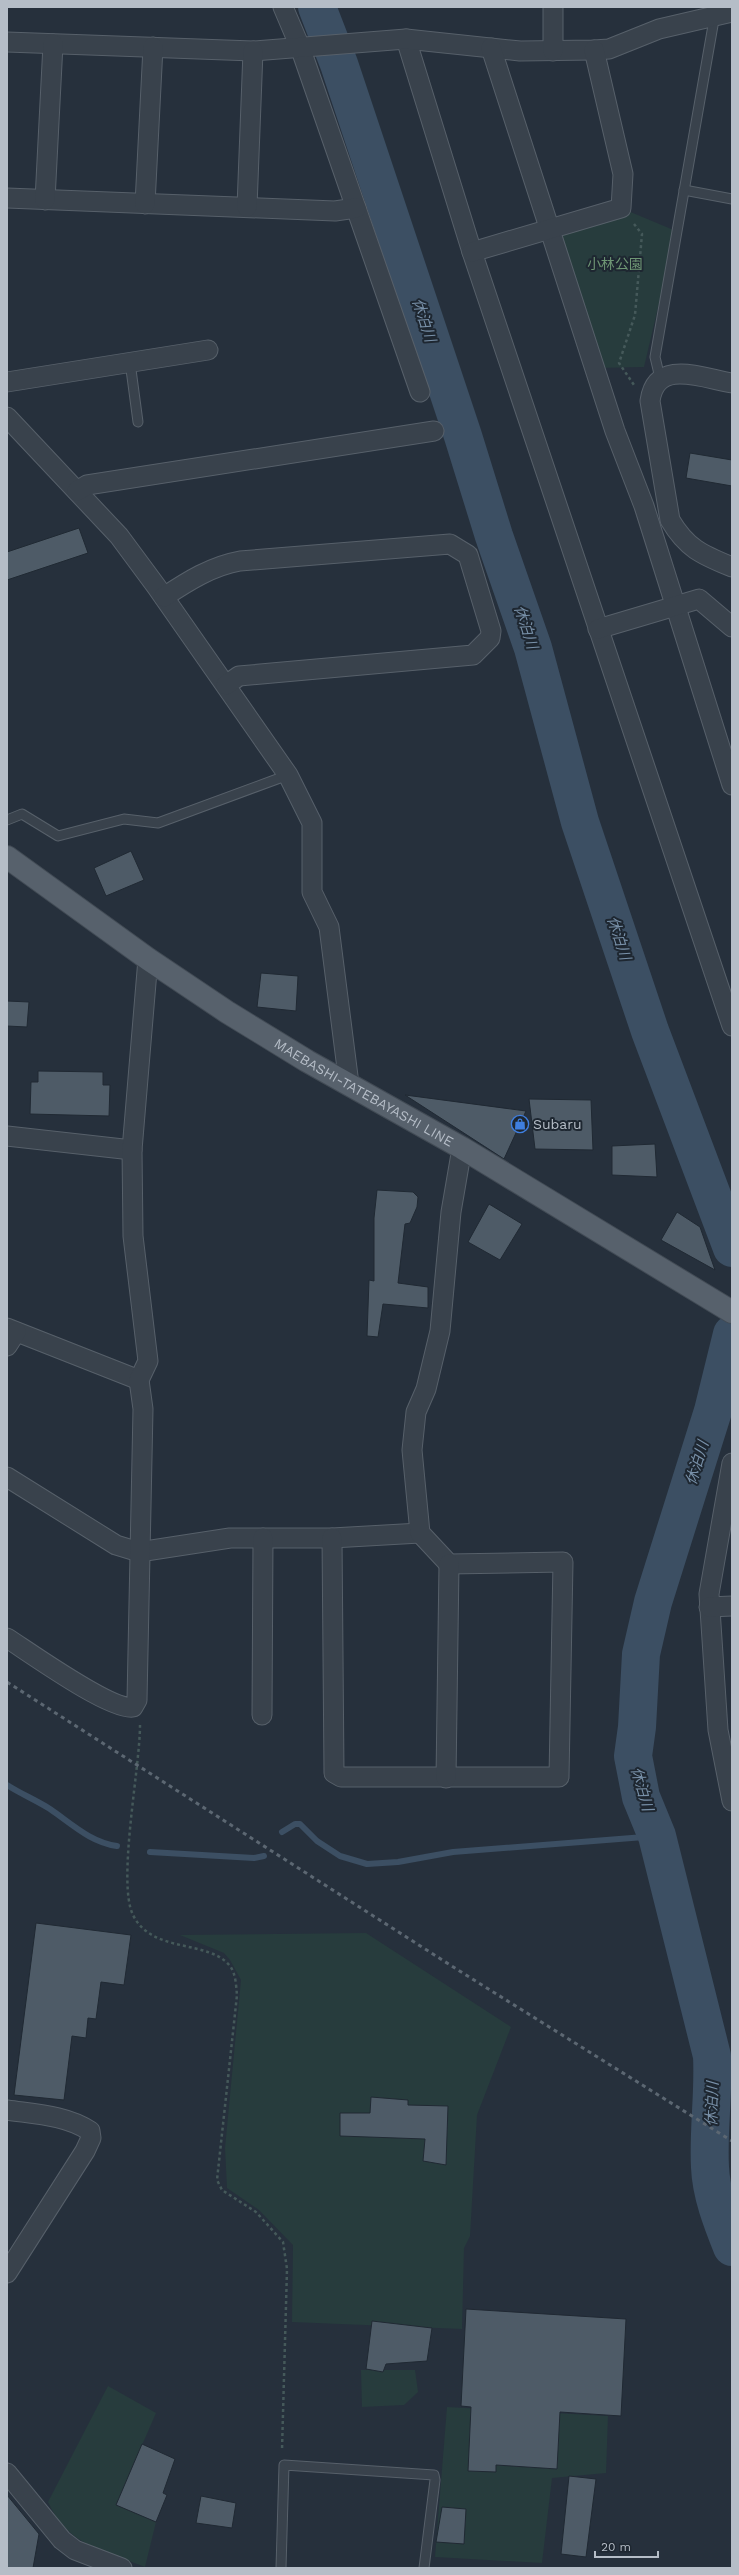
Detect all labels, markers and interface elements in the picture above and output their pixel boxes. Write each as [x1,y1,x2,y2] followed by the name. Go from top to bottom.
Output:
[587,256,643,272] park label: 小林公園
[408,296,440,346] water label: 休泊川
[510,603,542,653] water label: 休泊川
[603,914,635,964] water label: 休泊川
[271,1035,457,1150] street label: MAEBASHI-TATEBAYASHI LINE
[510,1114,530,1134] shop icon: Subaru
[533,1116,582,1132] place label: Subaru
[682,1437,713,1487] water label: 休泊川
[627,1765,657,1815] water label: 休泊川
[702,2079,722,2127] water label: 休泊川
[595,2533,658,2559] scale bar
[601,2540,631,2554] text: 20 m

